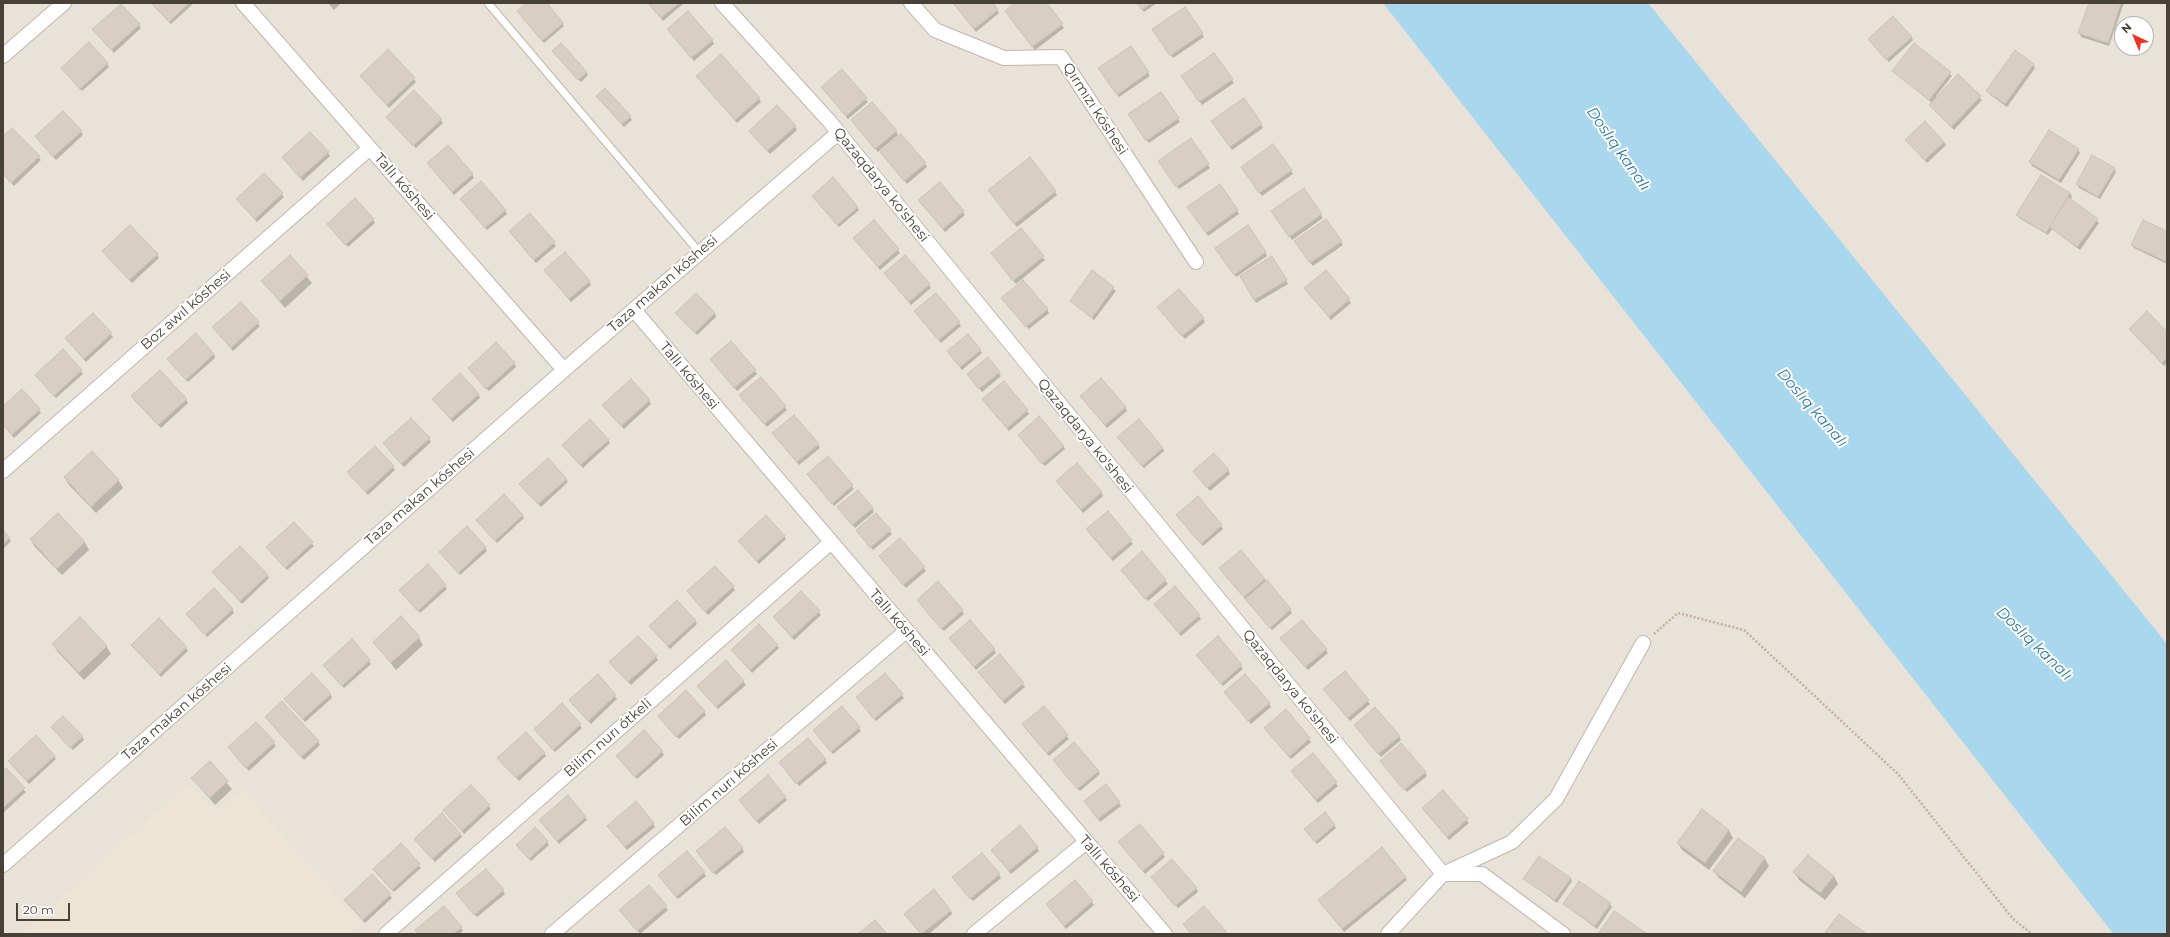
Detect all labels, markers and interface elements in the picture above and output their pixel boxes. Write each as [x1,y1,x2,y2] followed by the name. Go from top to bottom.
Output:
[2114,16,2154,56] north arrow
[2118,20,2134,36] text: N
[1059,60,1131,158] street label: Qırmızı kóshesi
[1582,104,1654,194] water label: Doslıq kanalı
[830,124,932,246] street label: Qazaqdarya ko'shesi
[370,150,438,224] street label: Tallı kóshesi
[605,232,721,336] street label: Taza makan kóshesi
[138,266,234,354] street label: Boz awıl kóshesi
[656,339,722,413] street label: Tallı kóshesi
[1773,365,1851,451] water label: Doslıq kanalı
[1034,375,1136,497] street label: Qazaqdarya ko'shesi
[362,445,478,549] street label: Taza makan kóshesi
[865,586,933,660] street label: Tallı kóshesi
[1992,603,2076,685] water label: Doslıq kanalı
[1239,626,1341,748] street label: Qazaqdarya ko'shesi
[119,660,235,764] street label: Taza makan kóshesi
[561,695,655,781] street label: Bilim nurı ótkeli
[677,736,781,830] street label: Bilim nurı kóshesi
[1075,832,1143,906] street label: Tallı kóshesi
[18,895,72,921] scale bar
[23,902,54,917] text: 20 m

